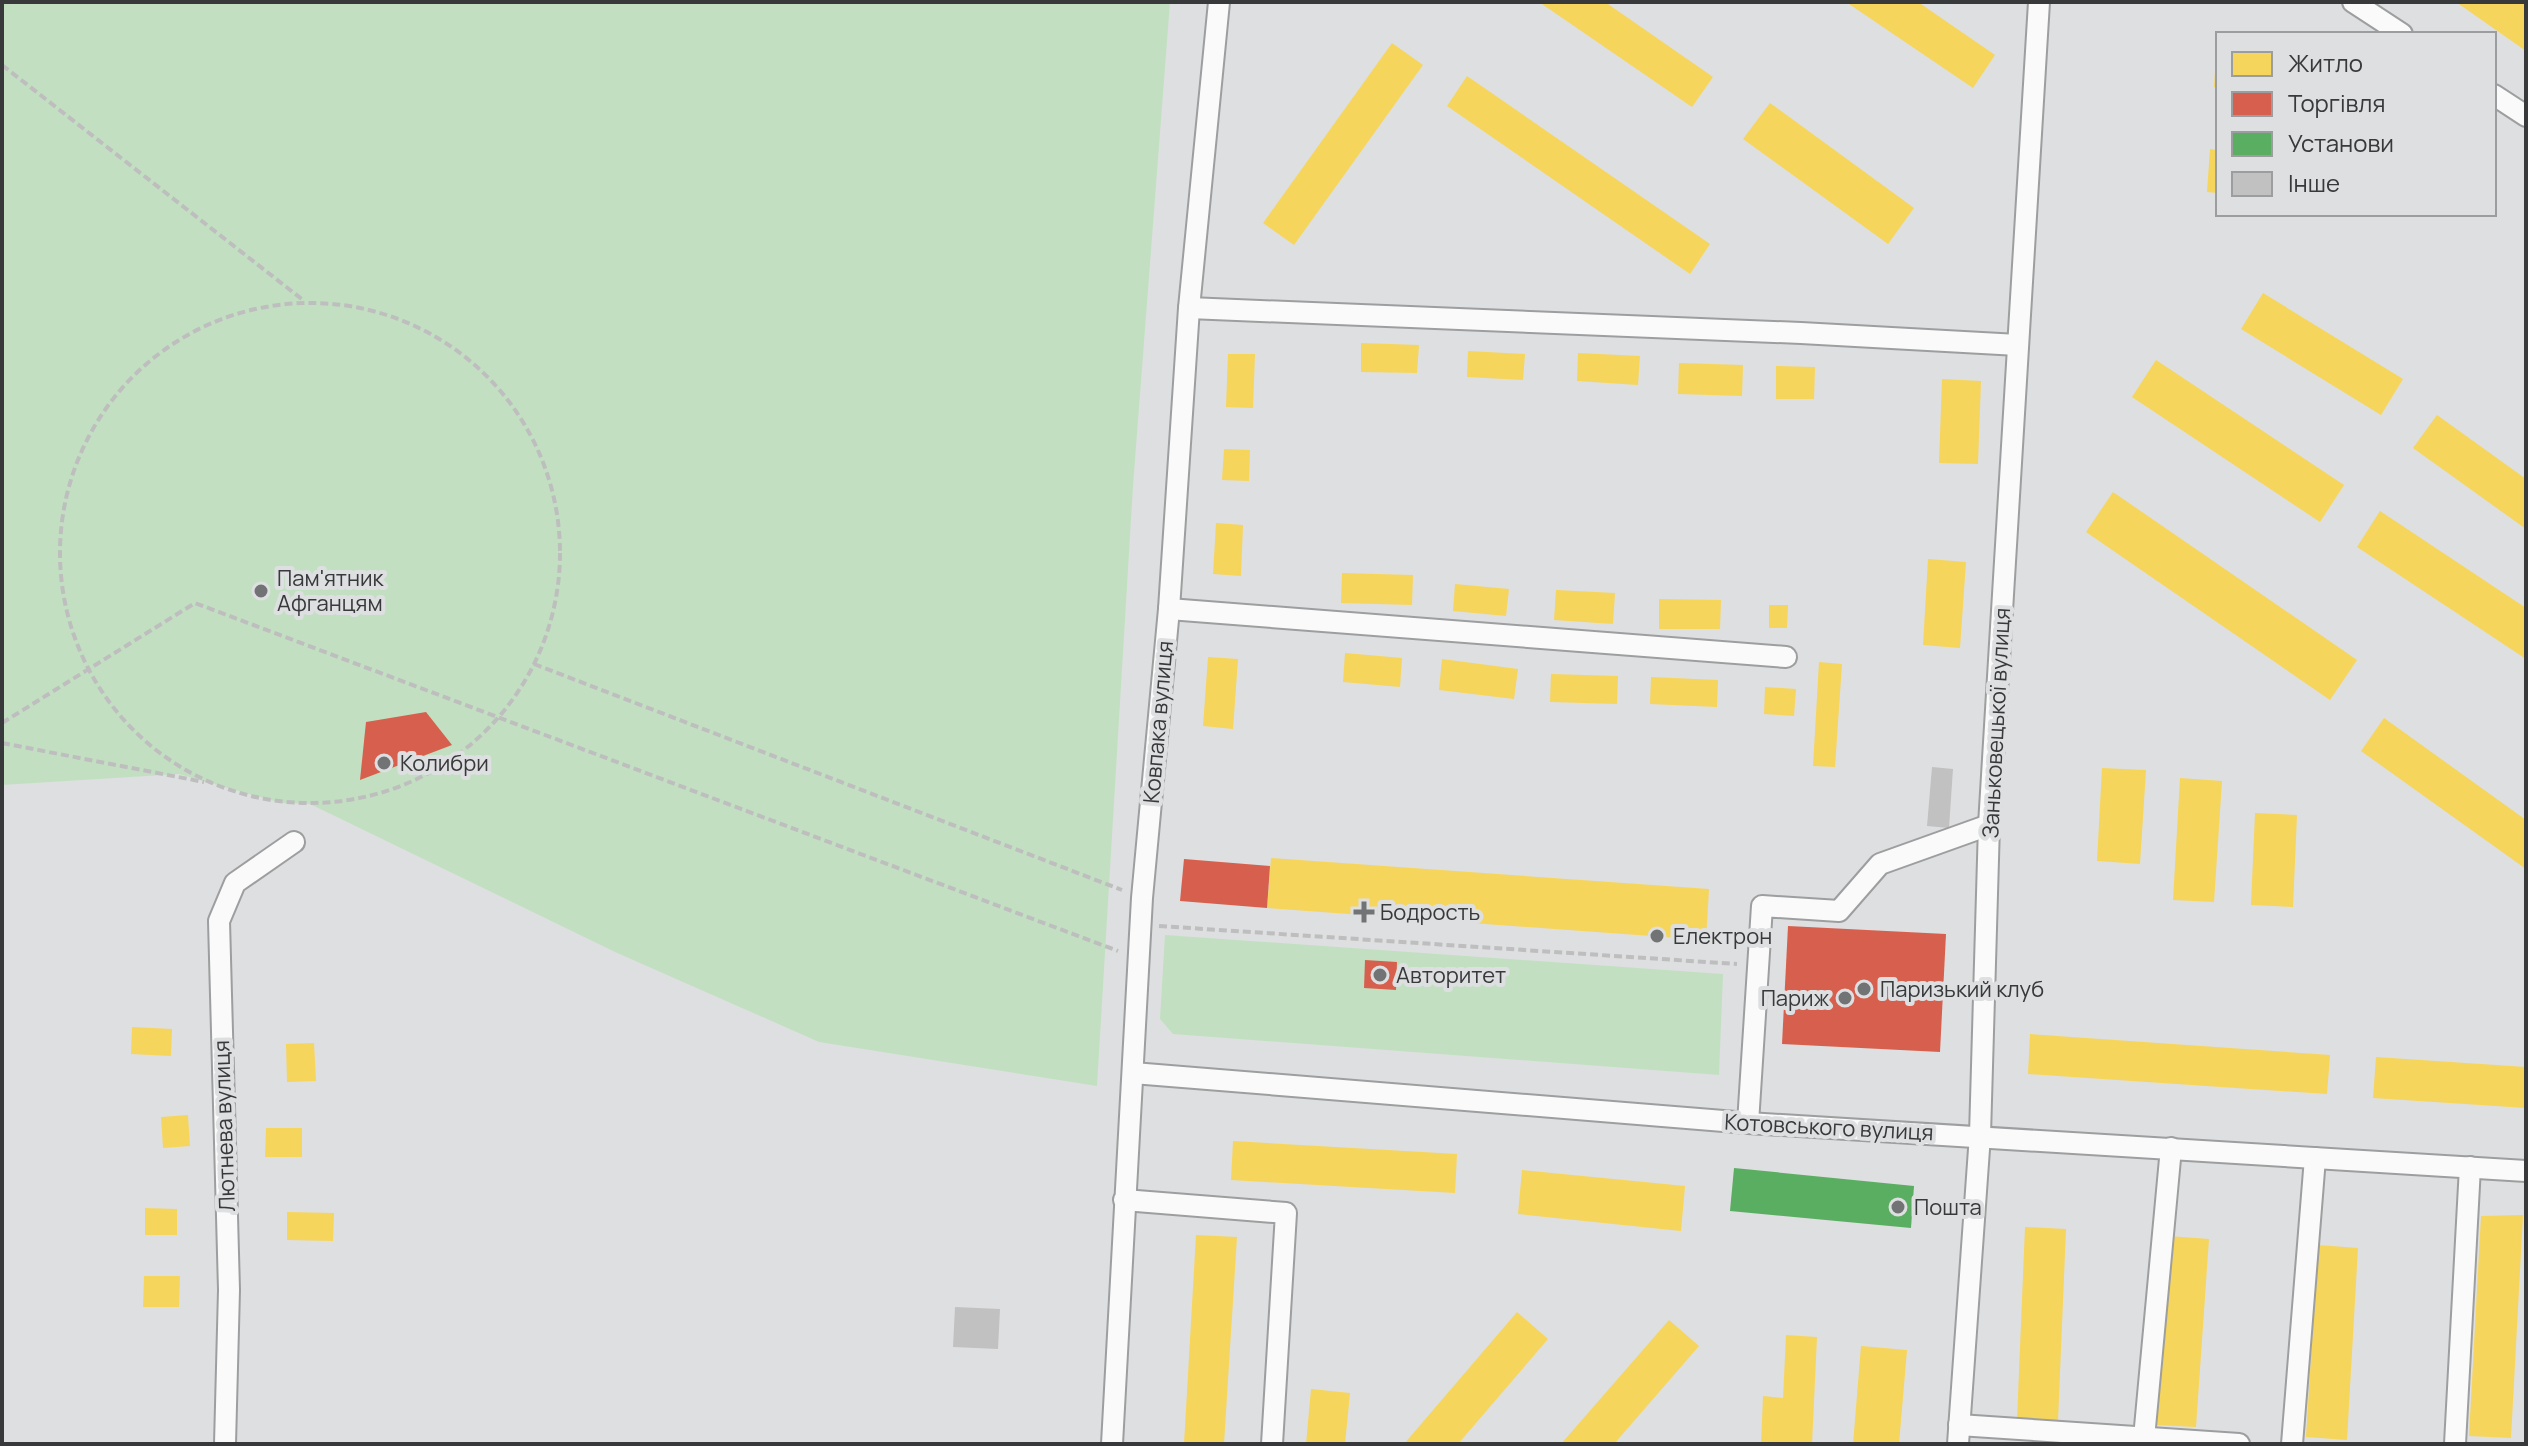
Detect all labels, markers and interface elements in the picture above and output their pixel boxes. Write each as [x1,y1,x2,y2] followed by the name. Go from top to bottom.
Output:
[2216,32,2496,216] legend
[2288,46,2363,79] text: Житло
[2288,86,2386,119] text: Торгівля
[2288,126,2394,159] text: Установи
[2288,166,2340,199] text: Інше
[277,563,385,618] place label: Пам'ятник Афганцям
[252,582,270,600] marker: Пам'ятник Афганцям
[1975,607,2017,839] street label: Заньковецької вулиця
[1136,639,1180,805] street label: Ковпака вулиця
[400,748,489,778] place label: Колибри
[375,754,393,772] marker: Колибри
[1380,897,1480,927] place label: Бодрость
[1355,903,1373,921] marker: Бодрость
[1673,921,1772,951] place label: Електрон
[1648,927,1666,945] marker: Електрон
[1396,960,1506,990] place label: Авторитет
[1371,966,1389,984] marker: Авторитет
[1880,974,2044,1004] place label: Паризький клуб
[1855,980,1873,998] marker: Паризький клуб
[1761,983,1830,1013] place label: Париж
[1836,989,1854,1007] marker: Париж
[206,1040,242,1212] street label: Лютнева вулиця
[1724,1107,1934,1147] street label: Котовського вулиця
[1914,1192,1982,1222] place label: Пошта
[1889,1198,1907,1216] marker: Пошта

